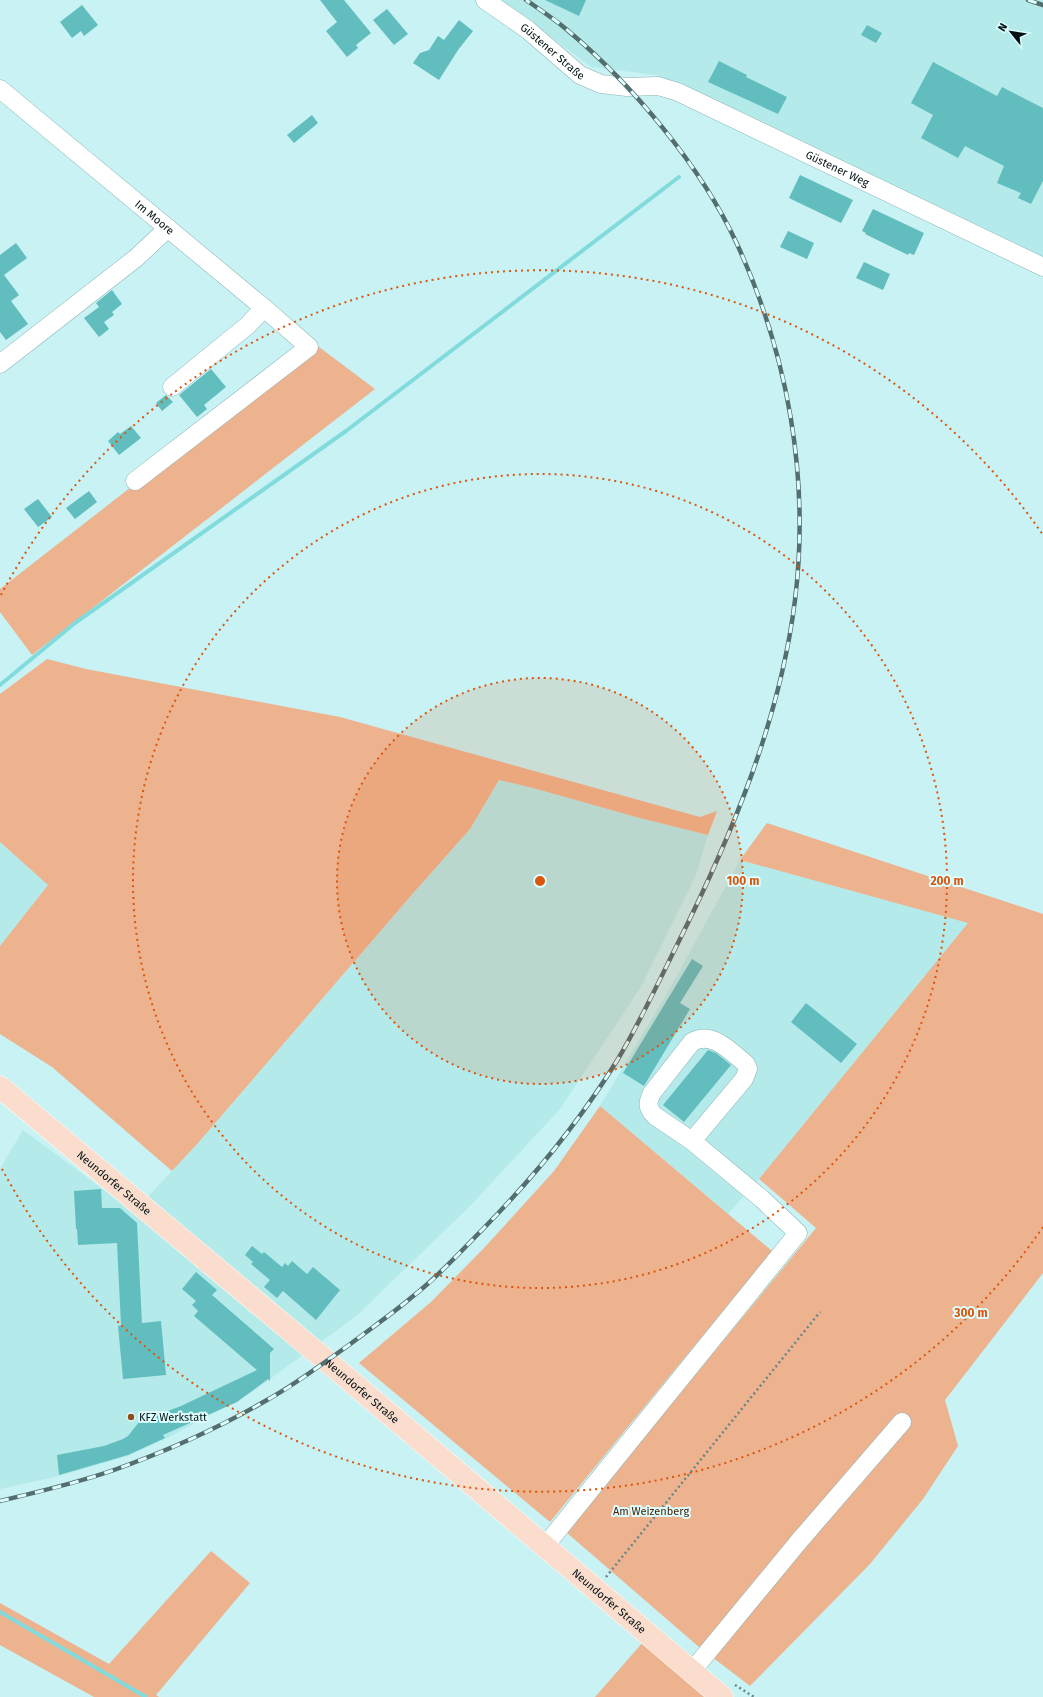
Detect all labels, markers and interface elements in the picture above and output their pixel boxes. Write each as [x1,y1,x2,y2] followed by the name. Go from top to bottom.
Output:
[991,12,1031,52] north arrow
[518,20,586,83] street label: Güstener Straße
[995,21,1010,34] text: N
[804,148,872,189] street label: Güstener Weg
[132,197,177,237] street label: Im Moore
[533,874,547,888] centre of rings
[727,874,759,888] text: 100 m
[930,874,964,888] text: 200 m
[74,1148,154,1218] street label: Neundorfer Straße
[953,1306,988,1320] text: 300 m
[323,1356,402,1426] street label: Neundorfer Straße
[139,1411,207,1424] place label: KFZ Werkstatt
[126,1412,136,1422] marker: KFZ Werkstatt
[613,1505,689,1518] park label: Am Weizenberg
[570,1566,649,1636] street label: Neundorfer Straße

